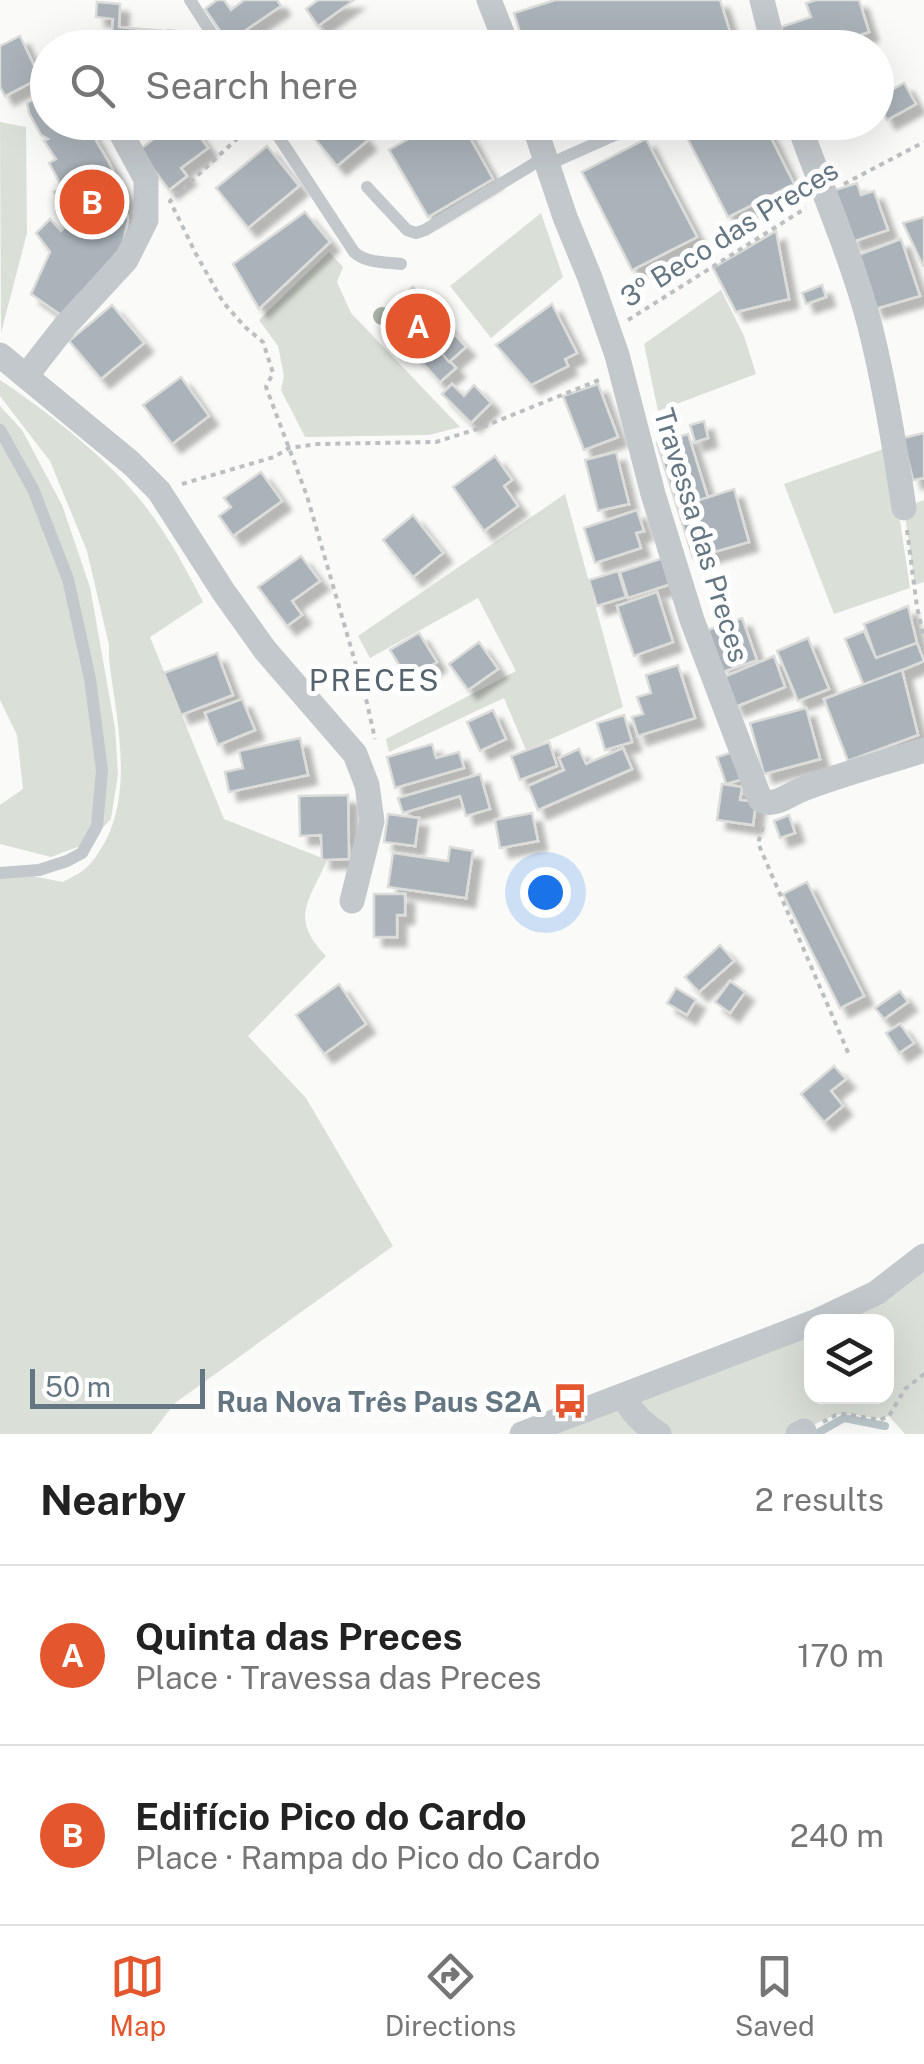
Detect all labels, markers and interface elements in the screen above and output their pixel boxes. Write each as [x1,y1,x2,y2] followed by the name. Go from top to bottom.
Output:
[30,30,894,140] search box
[65,58,120,113] icon: search
[145,63,358,108] text: Search here
[614,153,844,313] street label: 3º Beco das Preces
[59,164,124,240] pin: B
[386,288,450,364] pin: A
[648,404,756,666] street label: Travessa das Preces
[309,662,441,698] district label: PRECES
[520,867,571,918] your location
[804,1314,894,1404] map controls
[804,1314,894,1404] button: layers
[30,1364,205,1408] scale bar
[45,1370,111,1403] text: 50 m
[551,1382,589,1420] bus stop icon: Rua Nova Três Paus S2A
[216,1385,542,1418] place label: Rua Nova Três Paus S2A
[40,1475,186,1524] text: Nearby
[755,1481,884,1518] text: 2 results
[135,1614,463,1659] text: Quinta das Preces
[61,1637,84,1674] text: A
[797,1637,884,1674] text: 170 m
[135,1659,542,1696] text: Place · Travessa das Preces
[135,1794,527,1839] text: Edifício Pico do Cardo
[62,1817,83,1854] text: B
[790,1817,884,1854] text: 240 m
[135,1839,600,1876] text: Place · Rampa do Pico do Cardo
[109,1949,166,2042] tab: Map
[385,1949,516,2042] tab: Directions
[735,1949,815,2042] tab: Saved

